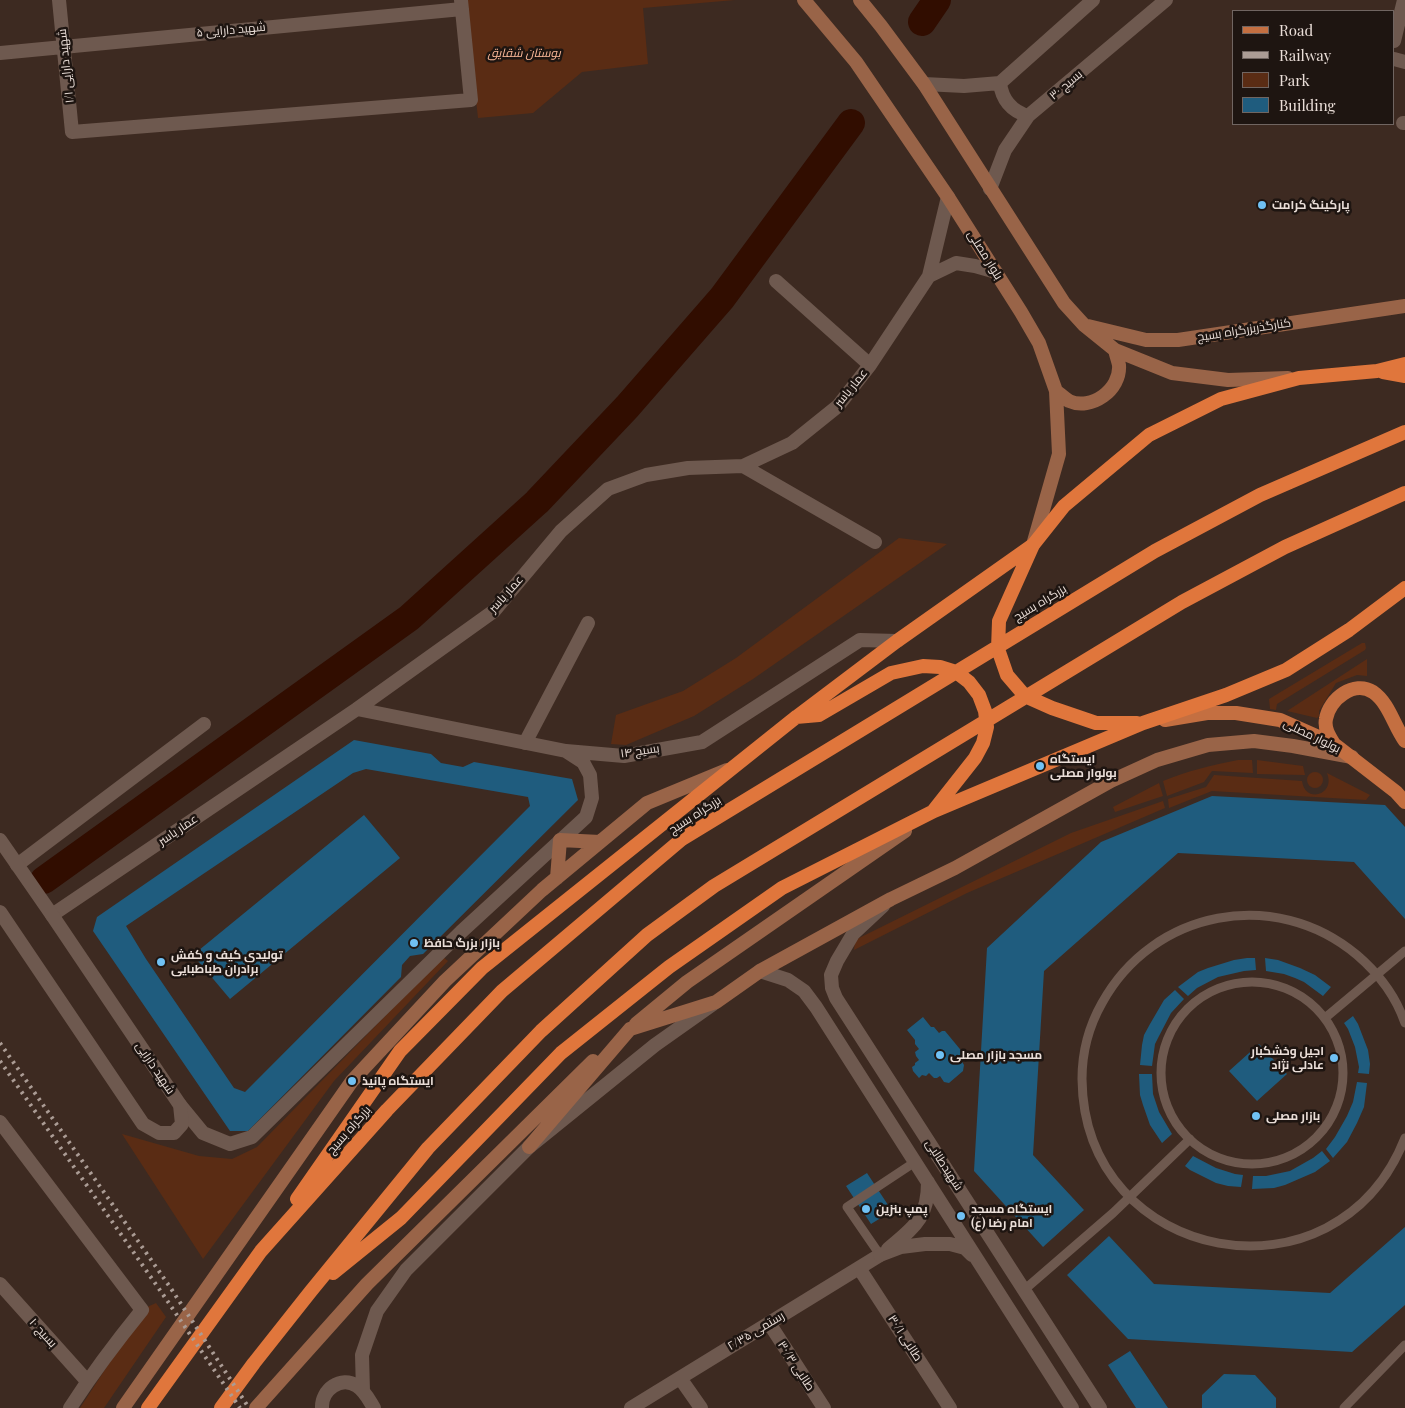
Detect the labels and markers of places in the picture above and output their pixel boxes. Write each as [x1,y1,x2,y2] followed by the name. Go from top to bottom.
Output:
[1272,198,1350,212] place label: پارکینگ کرامت
[1256,199,1268,211] marker: پارکینگ کرامت
[1050,752,1117,780] place label: ایستگاه بولوار مصلی
[1034,760,1046,772] marker: ایستگاه بولوار مصلی
[424,936,500,950] place label: بازار بزرگ حافظ
[408,937,420,949] marker: بازار بزرگ حافظ
[171,948,283,976] place label: تولیدی کیف و کفش برادران طباطبایی
[155,956,167,968] marker: تولیدی کیف و کفش برادران طباطبایی
[1251,1044,1324,1072] place label: اجیل وخشکبار عادلی نژاد
[950,1048,1042,1062] place label: مسجد بازار مصلی
[934,1049,946,1061] marker: مسجد بازار مصلی
[1328,1052,1340,1064] marker: اجیل وخشکبار عادلی نژاد
[362,1074,434,1088] place label: ایستگاه پانیذ
[346,1075,358,1087] marker: ایستگاه پانیذ
[1266,1109,1320,1123] place label: بازار مصلى
[1250,1110,1262,1122] marker: بازار مصلى
[876,1202,928,1216] place label: پمپ بنزین
[971,1202,1052,1230] place label: ایستگاه مسجد امام رضا (ع)
[860,1203,872,1215] marker: پمپ بنزین
[955,1210,967,1222] marker: ایستگاه مسجد امام رضا (ع)

